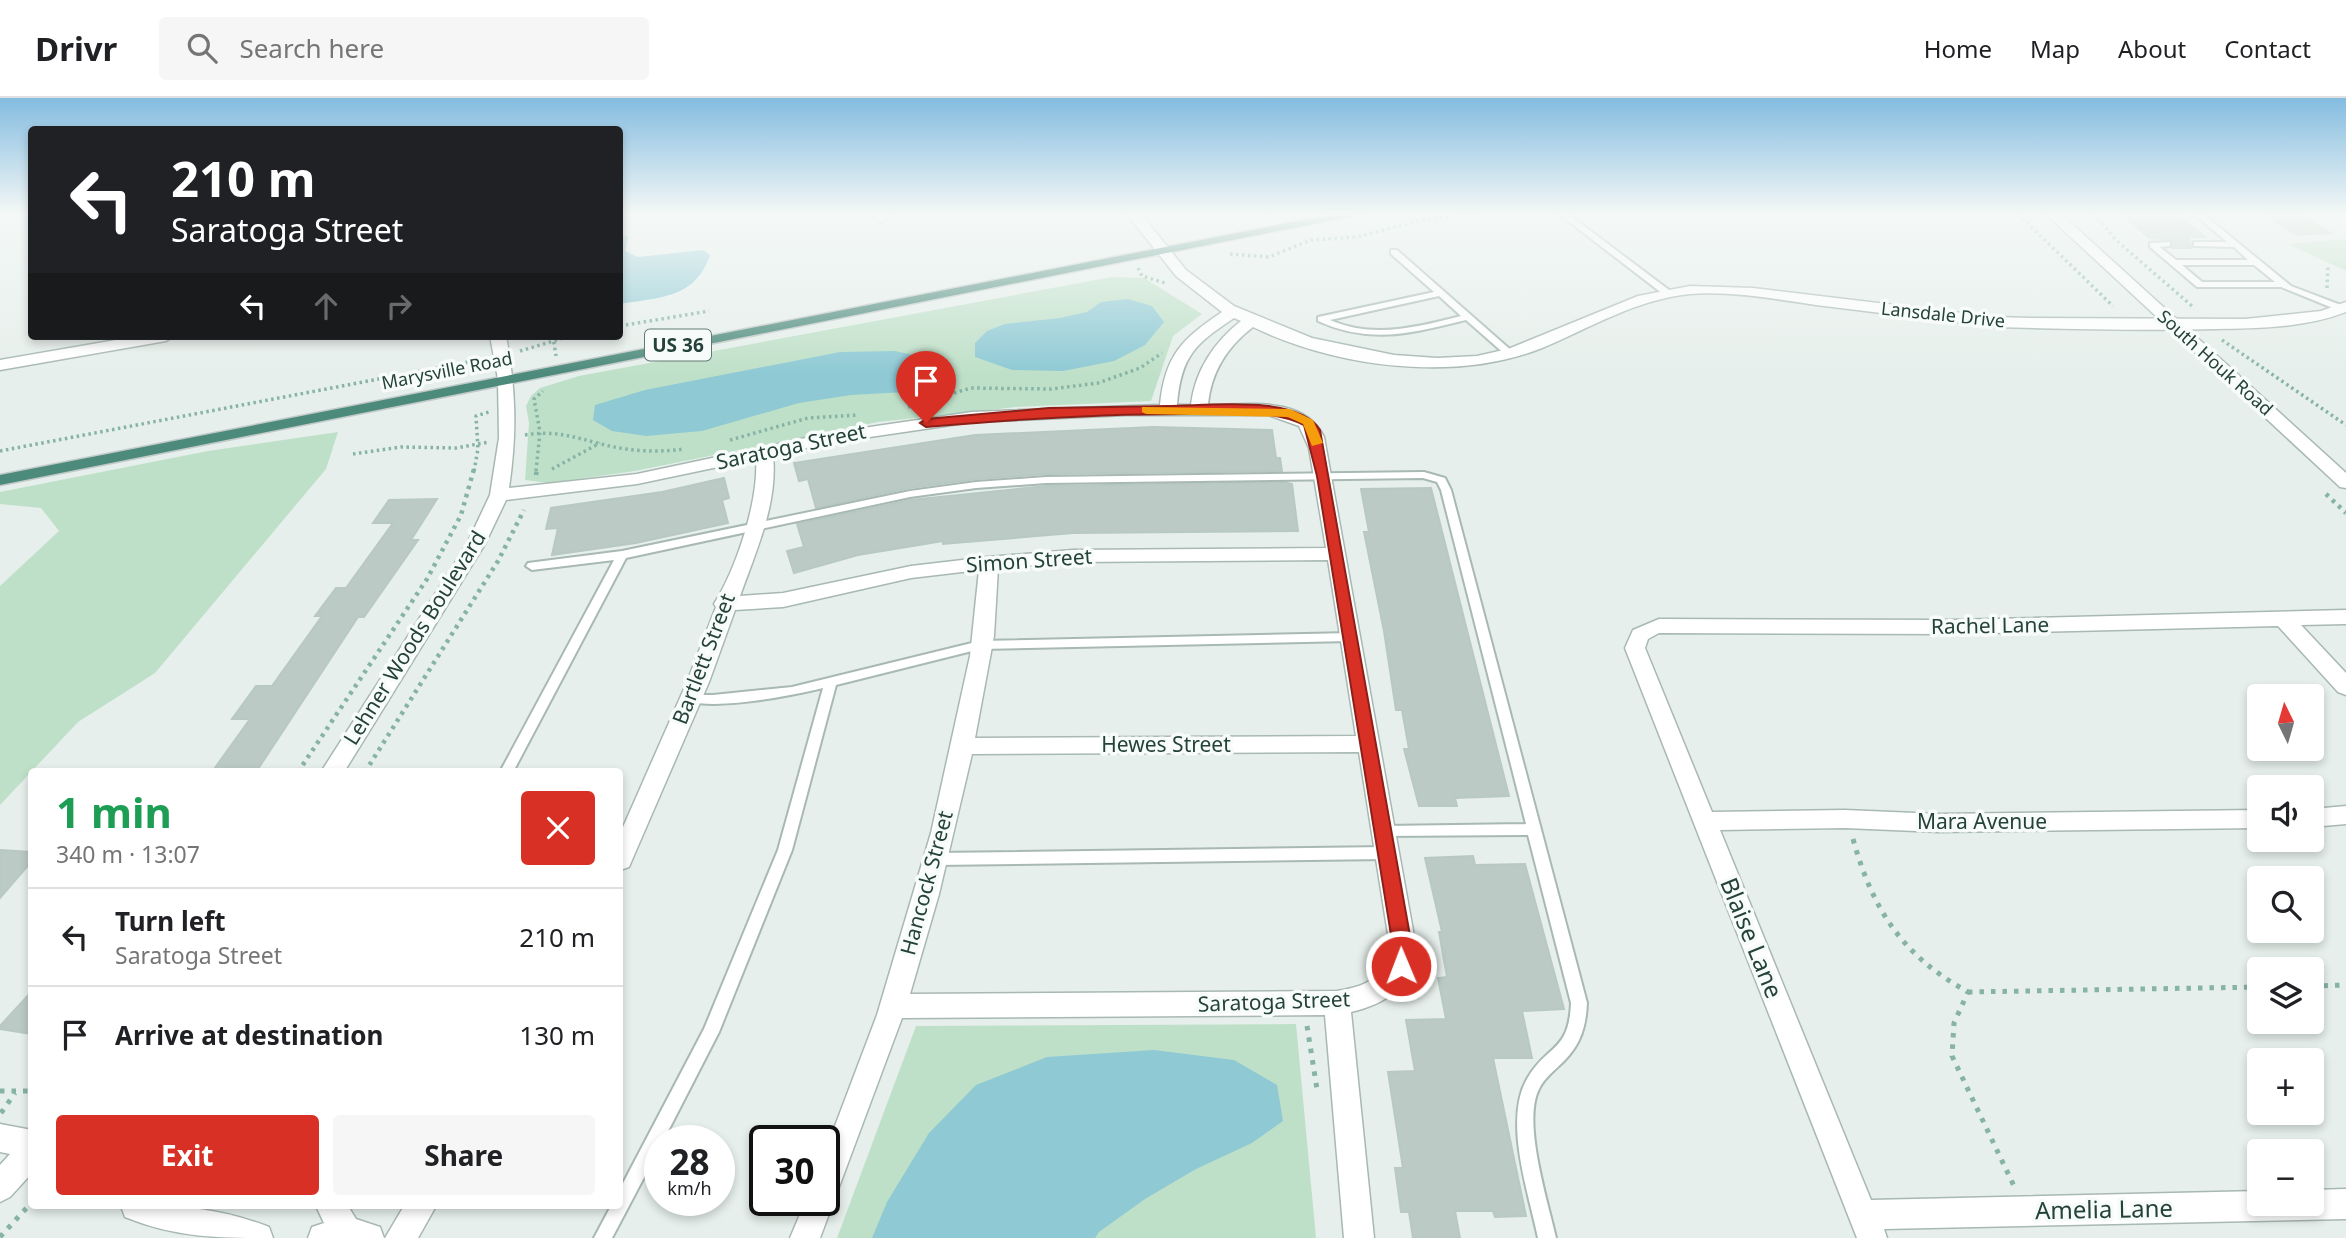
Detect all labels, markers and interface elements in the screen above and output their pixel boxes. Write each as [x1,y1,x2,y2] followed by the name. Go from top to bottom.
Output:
[159,17,649,80] search box
[35,26,117,71] text: Drivr
[183,29,221,67] icon: search
[239,30,384,66] text: Search here
[1924,32,1992,65] text: Home
[2030,32,2080,65] text: Map
[2118,32,2186,65] text: About
[2224,32,2311,65] text: Contact
[171,145,316,211] text: 210 m
[56,154,147,245] icon: left
[171,208,403,251] text: Saratoga Street
[234,287,272,325] icon: left
[307,287,345,325] icon: ahead
[380,287,418,325] icon: right
[1880,296,2006,332] street label: Lansdale Drive
[2153,304,2278,420] street label: South Houk Road
[645,330,711,360] road number: US 36
[379,346,514,394] street label: Marysville Road
[896,351,956,423] pin
[907,362,945,400] icon: arrive
[713,416,869,476] street label: Saratoga Street
[337,525,492,750] street label: Lehner Woods Boulevard
[965,542,1093,578] street label: Simon Street
[665,589,741,728] street label: Bartlett Street
[1931,610,2049,640] street label: Rachel Lane
[2247,684,2324,761] north arrow
[2247,684,2324,1216] map controls
[1101,730,1231,758] street label: Hewes Street
[2247,775,2324,852] button: sound
[56,783,172,840] text: 1 min
[521,791,595,865] button: close
[893,807,959,958] street label: Hancock Street
[1917,807,2047,835] street label: Mara Avenue
[56,838,200,870] text: 340 m · 13:07
[2247,866,2324,943] button: search
[1713,872,1792,1003] street label: Blaise Lane
[115,903,226,939] text: Turn left
[56,918,94,956] icon: left
[519,919,595,955] text: 210 m
[1364,929,1438,1003] position arrow
[115,939,282,971] text: Saratoga Street
[2247,957,2324,1034] button: layers
[1197,984,1351,1018] street label: Saratoga Street
[56,1016,94,1054] icon: arrive
[115,1017,384,1053] text: Arrive at destination
[519,1017,595,1053] text: 130 m
[2247,1048,2324,1125] button: +
[56,1115,319,1195] button: Exit
[333,1115,595,1195] button: Share
[749,1125,840,1216] speed limit sign: 30
[669,1138,710,1185] text: 28
[2247,1139,2324,1216] button: −
[667,1176,712,1200] text: km/h
[2035,1191,2173,1226] street label: Amelia Lane

